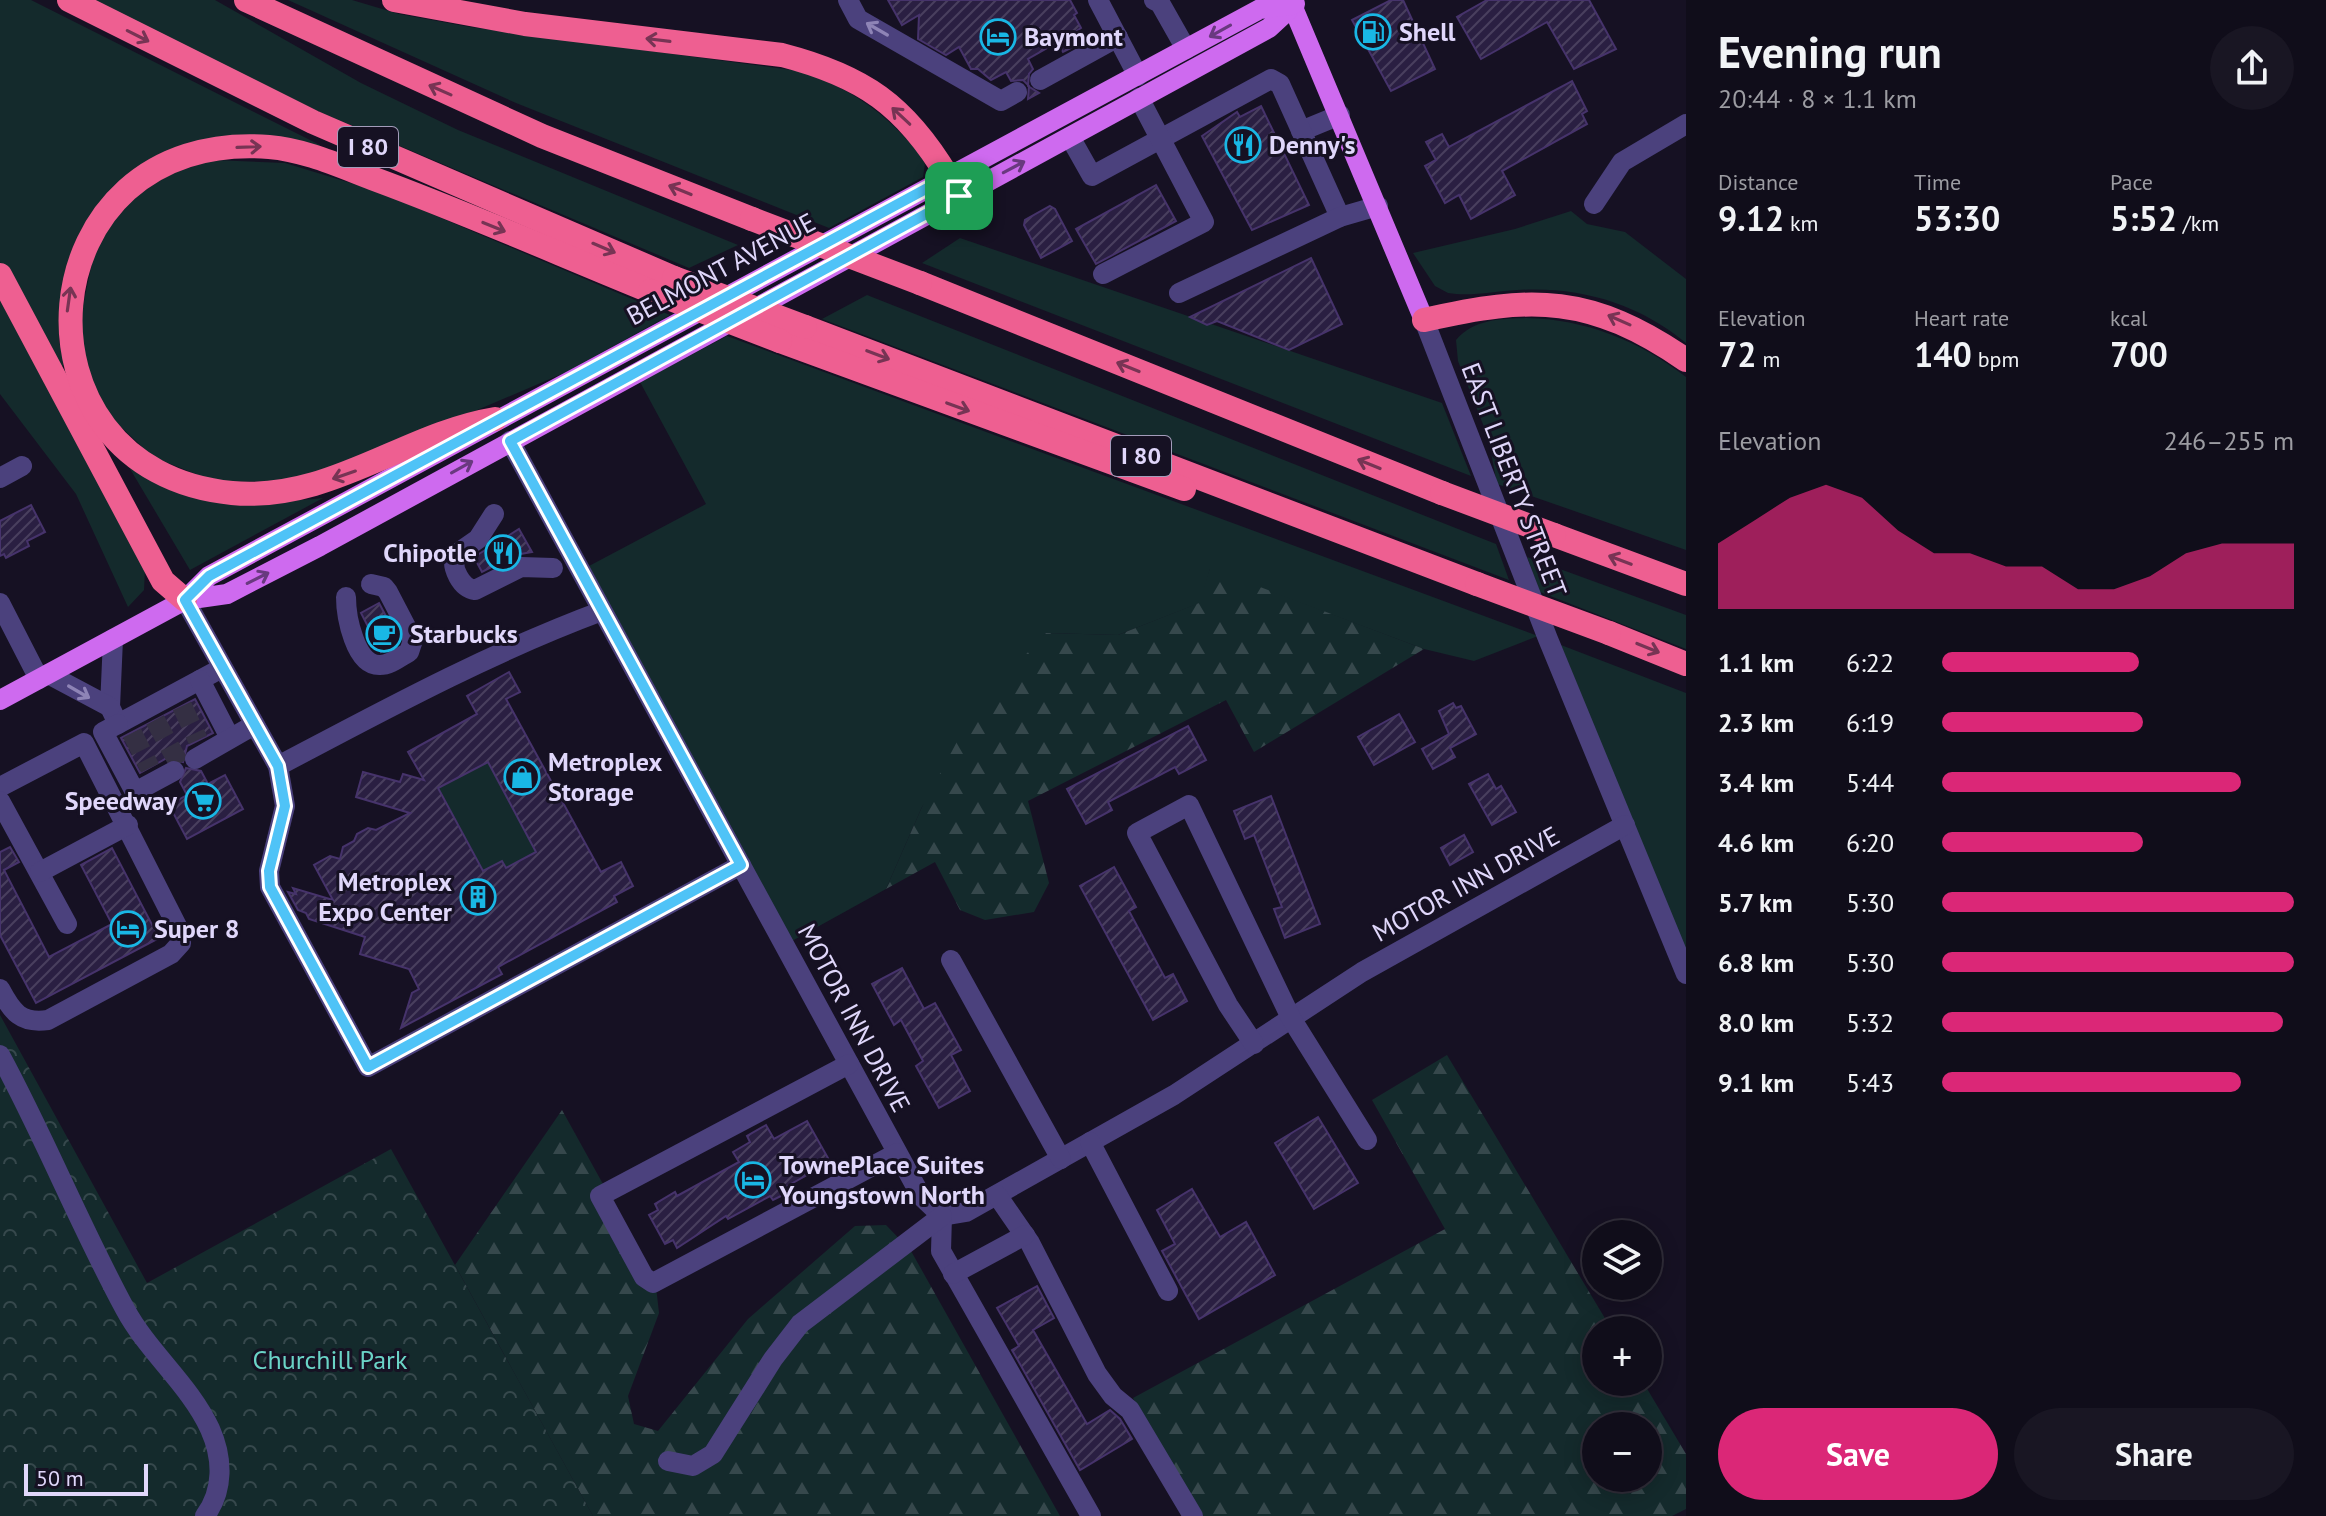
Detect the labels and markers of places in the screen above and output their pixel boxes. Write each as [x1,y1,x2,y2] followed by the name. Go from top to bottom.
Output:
[1354,13,1392,51] fuel station icon: Shell
[1399,15,1456,48] place label: Shell
[979,18,1017,56] hotel icon: Baymont
[1024,20,1123,53] place label: Baymont
[1224,126,1262,164] restaurant icon: Denny's
[1269,128,1356,161] place label: Denny's
[925,162,993,230] pin
[484,534,522,572] restaurant icon: Chipotle
[383,536,477,569] place label: Chipotle
[365,615,403,653] cafe icon: Starbucks
[410,617,518,650] place label: Starbucks
[548,745,663,808] place label: Metroplex Storage
[503,758,541,796] shop icon: Metroplex Storage
[184,782,222,820] supermarket icon: Speedway
[65,784,178,817] place label: Speedway
[318,865,453,928] place label: Metroplex Expo Center
[459,878,497,916] building icon: Metroplex Expo Center
[109,910,147,948] hotel icon: Super 8
[154,912,239,945] place label: Super 8
[778,1148,985,1211] place label: TownePlace Suites Youngstown North
[734,1161,772,1199] hotel icon: TownePlace Suites Youngstown North

